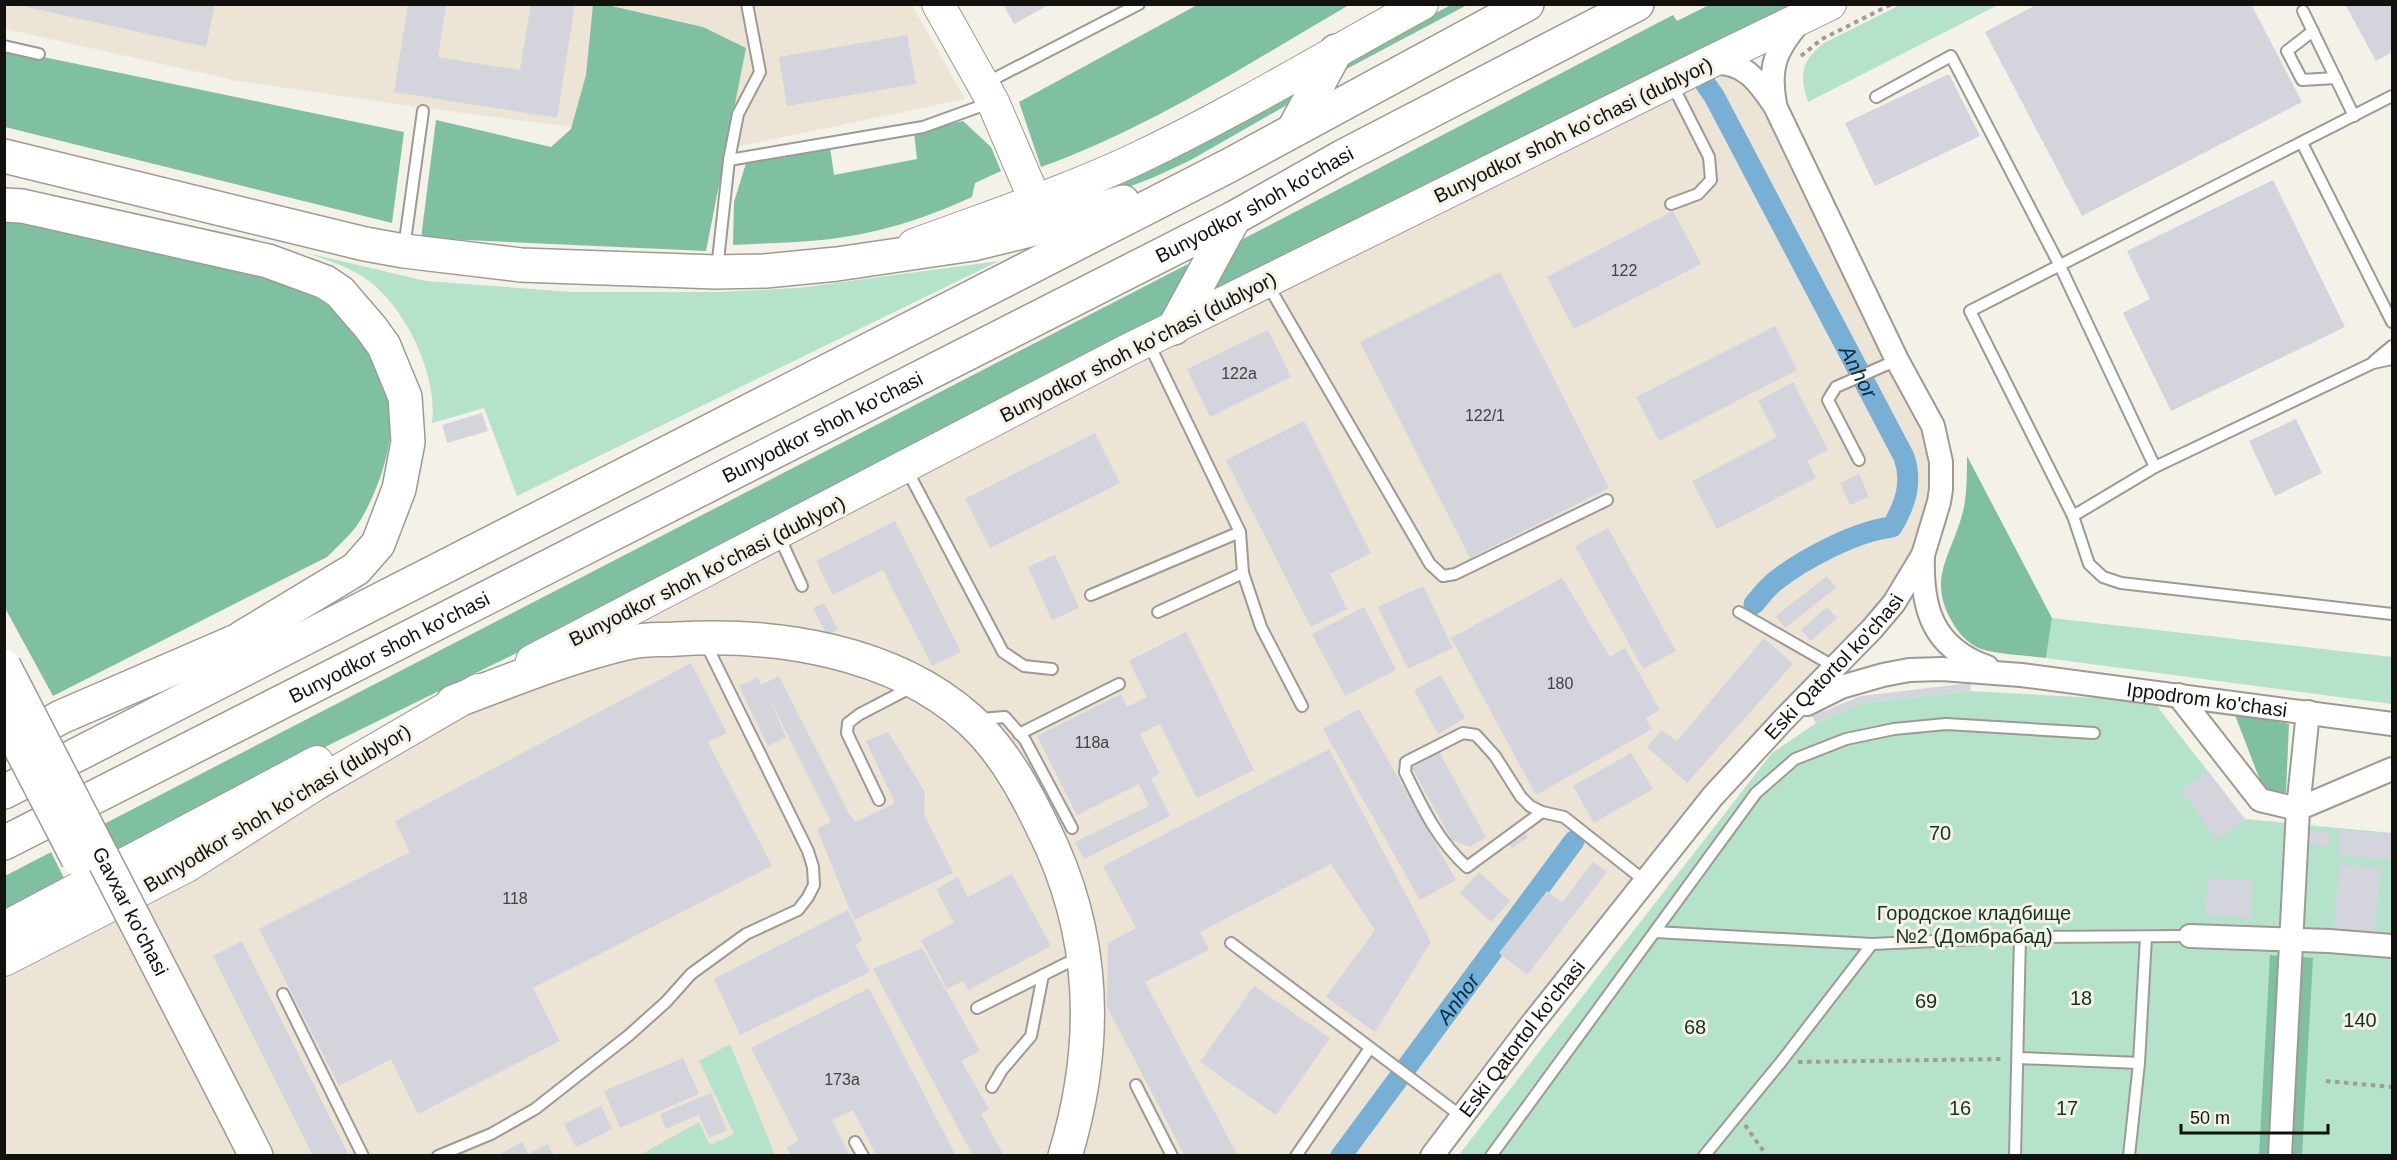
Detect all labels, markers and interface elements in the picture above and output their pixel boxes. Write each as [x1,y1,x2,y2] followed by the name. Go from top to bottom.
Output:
[1430,53,1716,207] street label: Bunyodkor shoh koʻchasi (dublyor)
[1152,142,1357,267] street label: Bunyodkor shoh ko'chasi
[1611,262,1637,279] house number: 122
[996,268,1280,426] street label: Bunyodkor shoh koʻchasi (dublyor)
[1835,339,1883,402] water label: Anhor
[1221,365,1257,382] house number: 122a
[719,367,926,487] street label: Bunyodkor shoh ko'chasi
[1465,407,1505,424] house number: 122/1
[565,492,849,650] street label: Bunyodkor shoh koʻchasi (dublyor)
[285,587,493,707] street label: Bunyodkor shoh ko'chasi
[1760,590,1908,744] street label: Eski Qatortol ko'chasi
[1547,675,1573,692] house number: 180
[2125,678,2289,721] street label: Ippodrom ko'chasi
[140,720,414,896] street label: Bunyodkor shoh koʻchasi (dublyor)
[1075,734,1109,751] house number: 118a
[1929,822,1951,844] park label: 70
[88,843,173,979] street label: Gavxar ko'chasi
[502,890,528,907] house number: 118
[1877,902,2071,947] park label: Городское кладбище №2 (Домбрабад)
[1455,956,1589,1121] street label: Eski Qatortol ko'chasi
[1430,968,1484,1029] water label: Anhor
[2070,987,2092,1009] park label: 18
[1915,990,1937,1012] park label: 69
[2343,1009,2377,1031] park label: 140
[1684,1016,1706,1038] park label: 68
[824,1071,860,1088] house number: 173a
[1949,1097,1971,1119] park label: 16
[2056,1097,2078,1119] park label: 17
[2181,1097,2328,1135] scale bar
[2190,1108,2230,1128] text: 50 m

